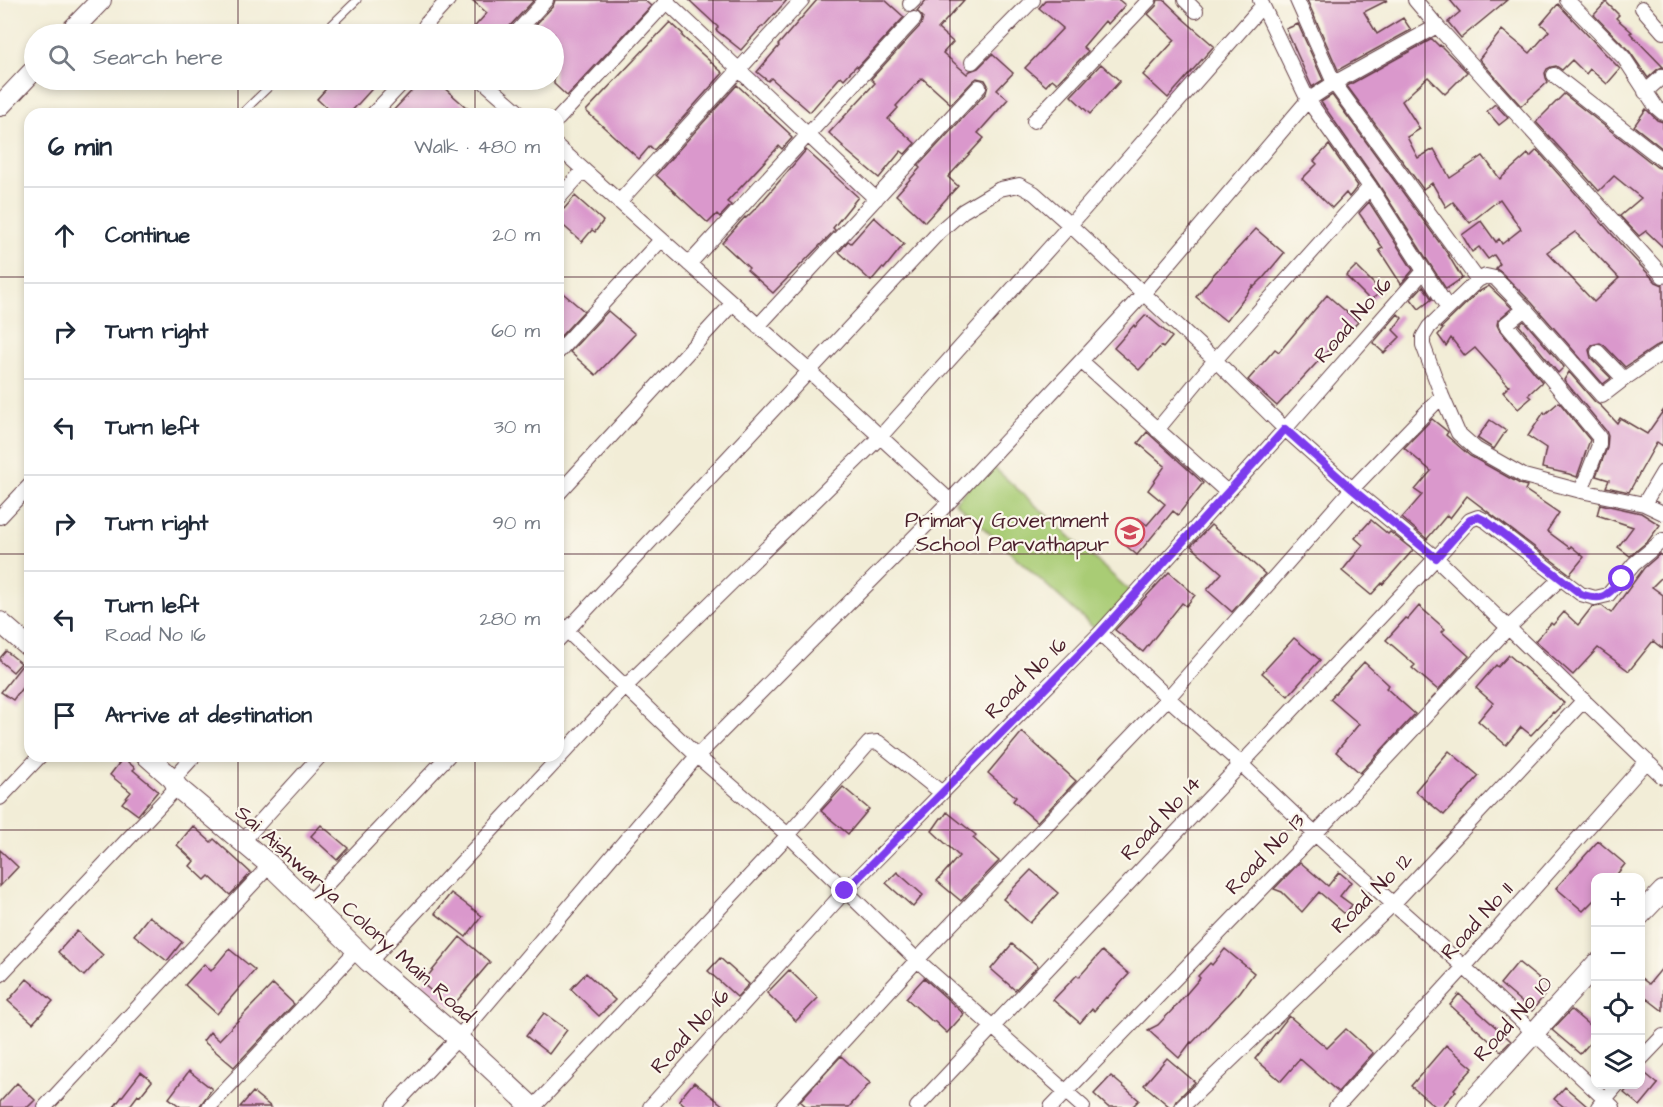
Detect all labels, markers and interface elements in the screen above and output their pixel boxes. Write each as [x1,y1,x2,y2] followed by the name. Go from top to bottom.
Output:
[24,24,564,90] search box
[45,41,78,74] icon: search
[93,42,223,73] text: Search here
[48,129,112,165] text: 6 min
[414,133,540,161] text: Walk · 480 m
[48,219,81,252] icon: ahead
[105,220,190,251] text: Continue
[492,221,540,249] text: 20 m
[1307,271,1399,369] street label: Road No 16
[48,315,81,348] icon: right
[105,316,208,347] text: Turn right
[491,317,540,345] text: 60 m
[48,411,81,444] icon: left
[105,412,199,443] text: Turn left
[494,413,540,441] text: 30 m
[905,506,1110,560] place label: Primary Government School Parvathapur
[48,507,81,540] icon: right
[105,508,208,539] text: Turn right
[492,509,540,537] text: 90 m
[1114,516,1146,548] school or university icon: Primary Government School Parvathapur
[1608,565,1634,591] route start
[105,590,199,621] text: Turn left
[48,603,81,636] icon: left
[479,605,540,633] text: 280 m
[105,621,206,649] text: Road No 16
[978,630,1074,726] street label: Road No 16
[48,699,81,732] icon: arrive
[105,700,312,731] text: Arrive at destination
[1114,769,1208,867] street label: Road No 14
[227,798,481,1031] street label: Sai Aishwarya Colony Main Road
[1219,807,1312,901] street label: Road No 13
[1325,846,1419,940] street label: Road No 12
[1591,873,1645,1089] map controls
[1591,873,1645,927] button: +
[1434,876,1520,966] street label: Road No 11
[831,877,857,903] route end
[1591,927,1645,981] button: −
[1467,970,1559,1068] street label: Road No 10
[1591,981,1645,1035] button: locate
[644,982,736,1080] street label: Road No 16
[1591,1035,1645,1089] button: layers

